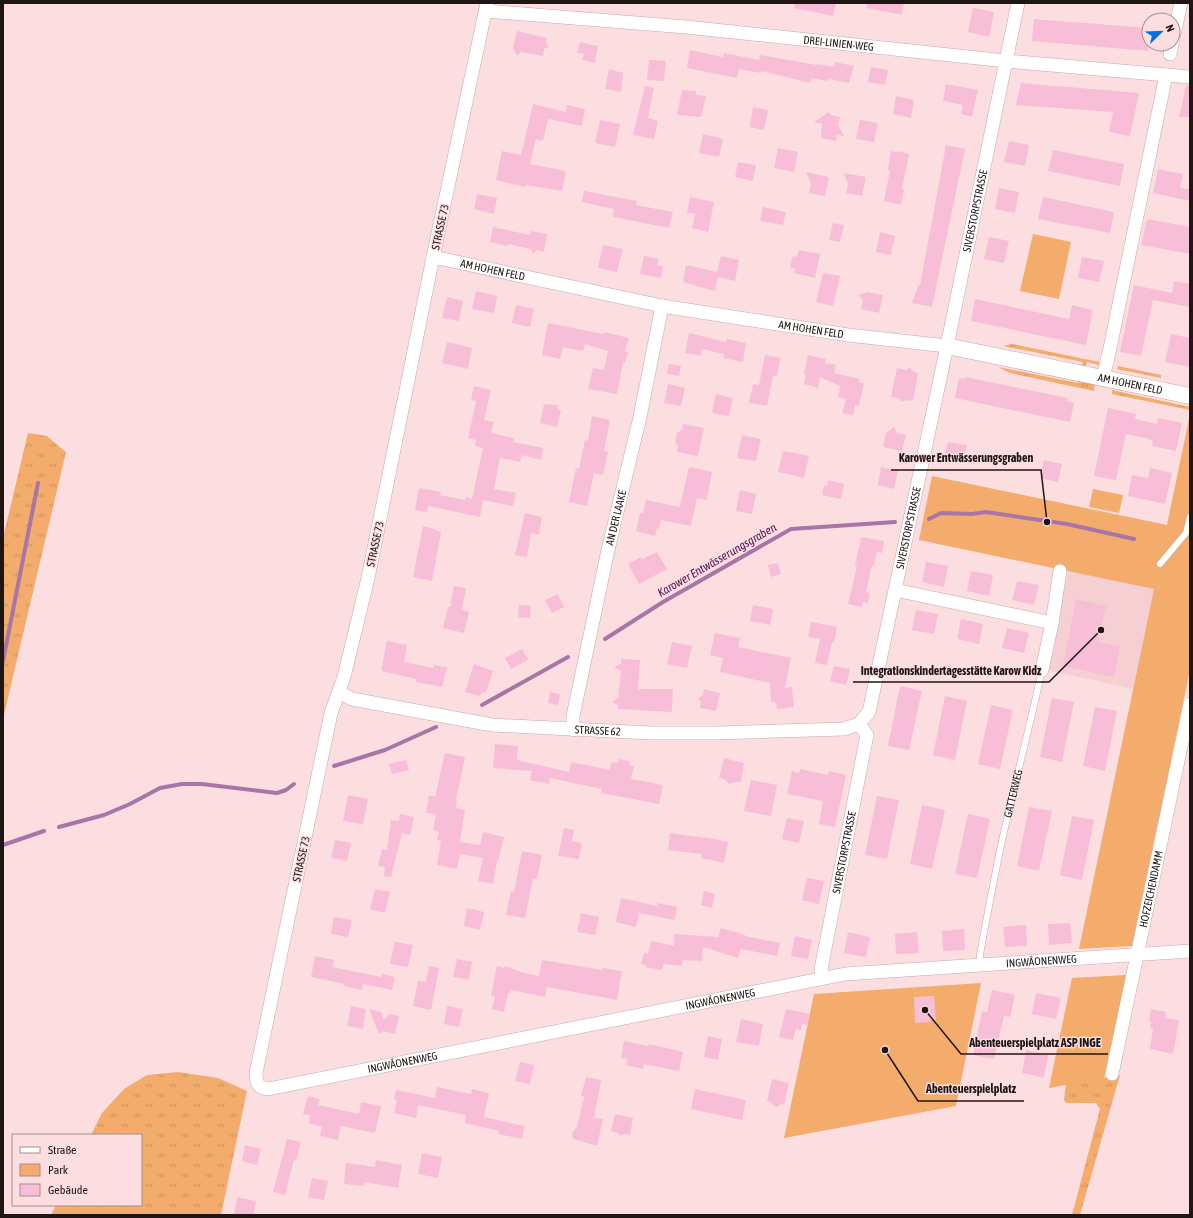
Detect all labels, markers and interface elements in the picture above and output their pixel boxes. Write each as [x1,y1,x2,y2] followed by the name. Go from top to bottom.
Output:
[1141,12,1181,52] north arrow
[1163,23,1177,33] text: N
[803,33,874,53] street label: DREI-LINIEN-WEG
[961,168,989,253] street label: SIVERSTORPSTRASSE
[429,203,451,251] street label: STRASSE 73
[459,257,526,283] street label: AM HOHEN FELD
[778,318,844,340] street label: AM HOHEN FELD
[1097,371,1164,396] street label: AM HOHEN FELD
[891,446,1041,470] callout: Karower Entwässerungsgraben
[899,451,1033,465] text: Karower Entwässerungsgraben
[894,485,923,570] street label: SIVERSTORPSTRASSE
[603,488,628,546] street label: AN DER LAAKE
[364,520,386,568] street label: STRASSE 73
[655,520,779,600] water label: Karower Entwässerungsgraben
[853,658,1049,682] callout: Integrationskindertagesstätte Karow Kidz
[861,664,1042,678] text: Integrationskindertagesstätte Karow Kidz
[574,723,621,738] street label: STRASSE 62
[1001,768,1025,819] street label: GATTERWEG
[830,810,858,895] street label: SIVERSTORPSTRASSE
[290,835,312,883] street label: STRASSE 73
[1137,849,1165,929] street label: HOFZEICHENDAMM
[1006,953,1077,969] street label: INGWÄONENWEG
[684,986,756,1012] street label: INGWÄONENWEG
[961,1030,1108,1054] callout: Abenteuerspielplatz ASP INGE
[968,1036,1101,1050] text: Abenteuerspielplatz ASP INGE
[367,1049,439,1075] street label: INGWÄONENWEG
[918,1077,1024,1101] callout: Abenteuerspielplatz
[925,1082,1017,1096] text: Abenteuerspielplatz
[12,1134,142,1206] legend
[48,1143,76,1157] text: Straße
[48,1163,69,1177] text: Park
[48,1183,88,1197] text: Gebäude

